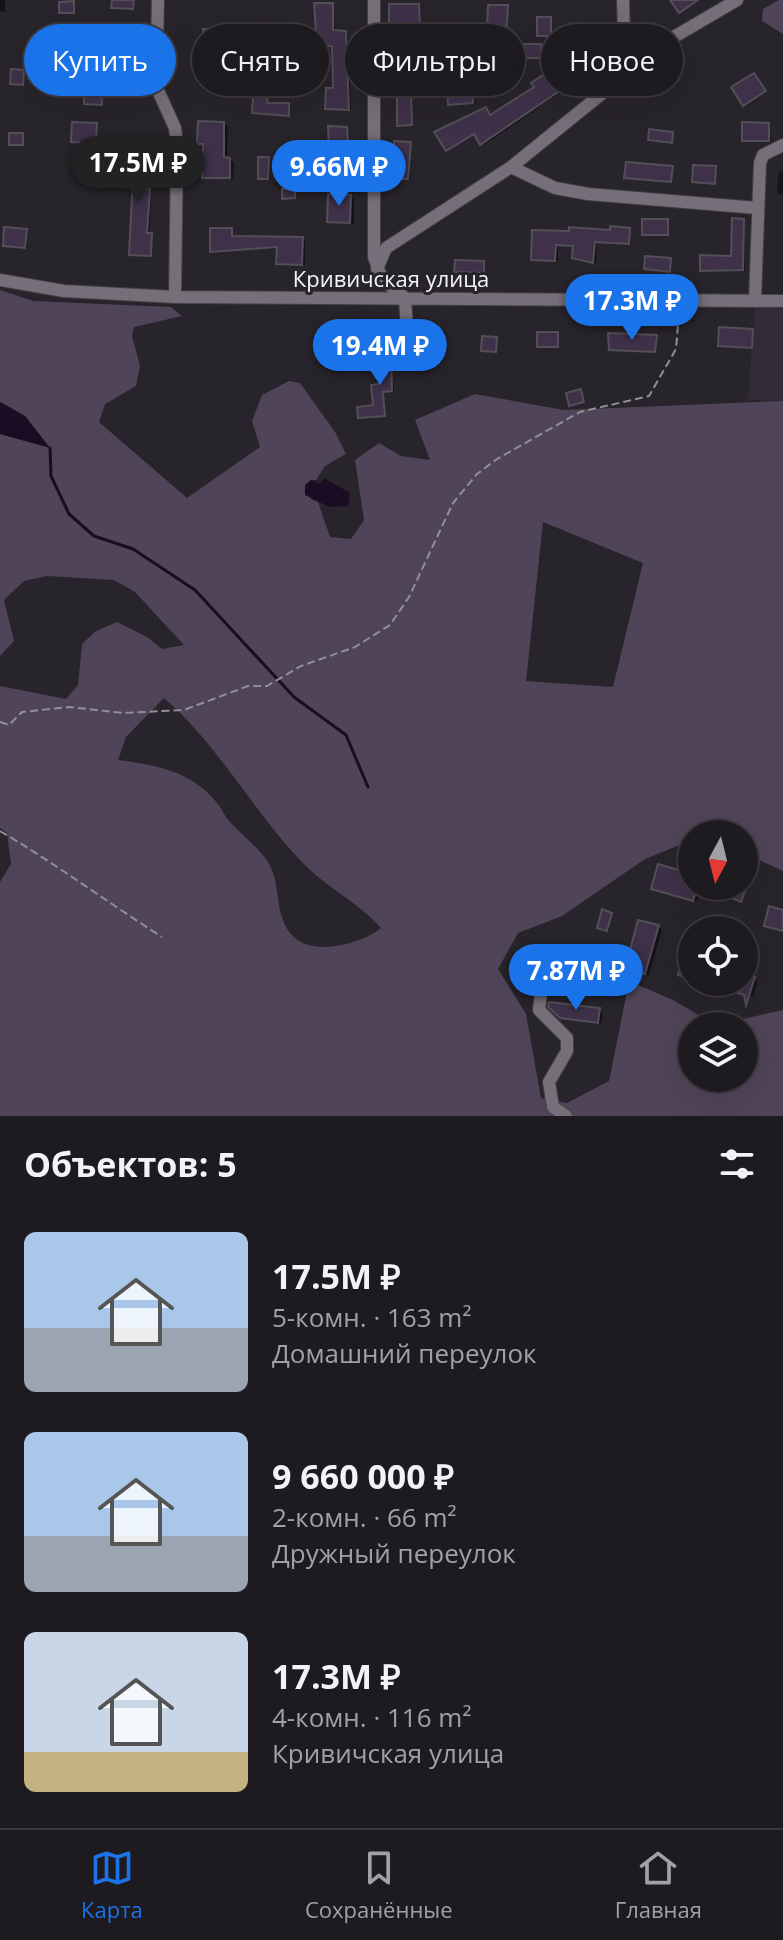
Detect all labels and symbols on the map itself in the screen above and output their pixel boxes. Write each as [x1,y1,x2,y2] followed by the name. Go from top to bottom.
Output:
[64,136,212,204] pin: 17.5M ₽
[265,140,413,208] pin: 9.66M ₽
[293,263,489,293] street label: Кривичская улица
[558,274,706,342] pin: 17.3M ₽
[306,319,454,387] pin: 19.4M ₽
[678,820,758,900] north arrow
[502,944,650,1012] pin: 7.87M ₽

